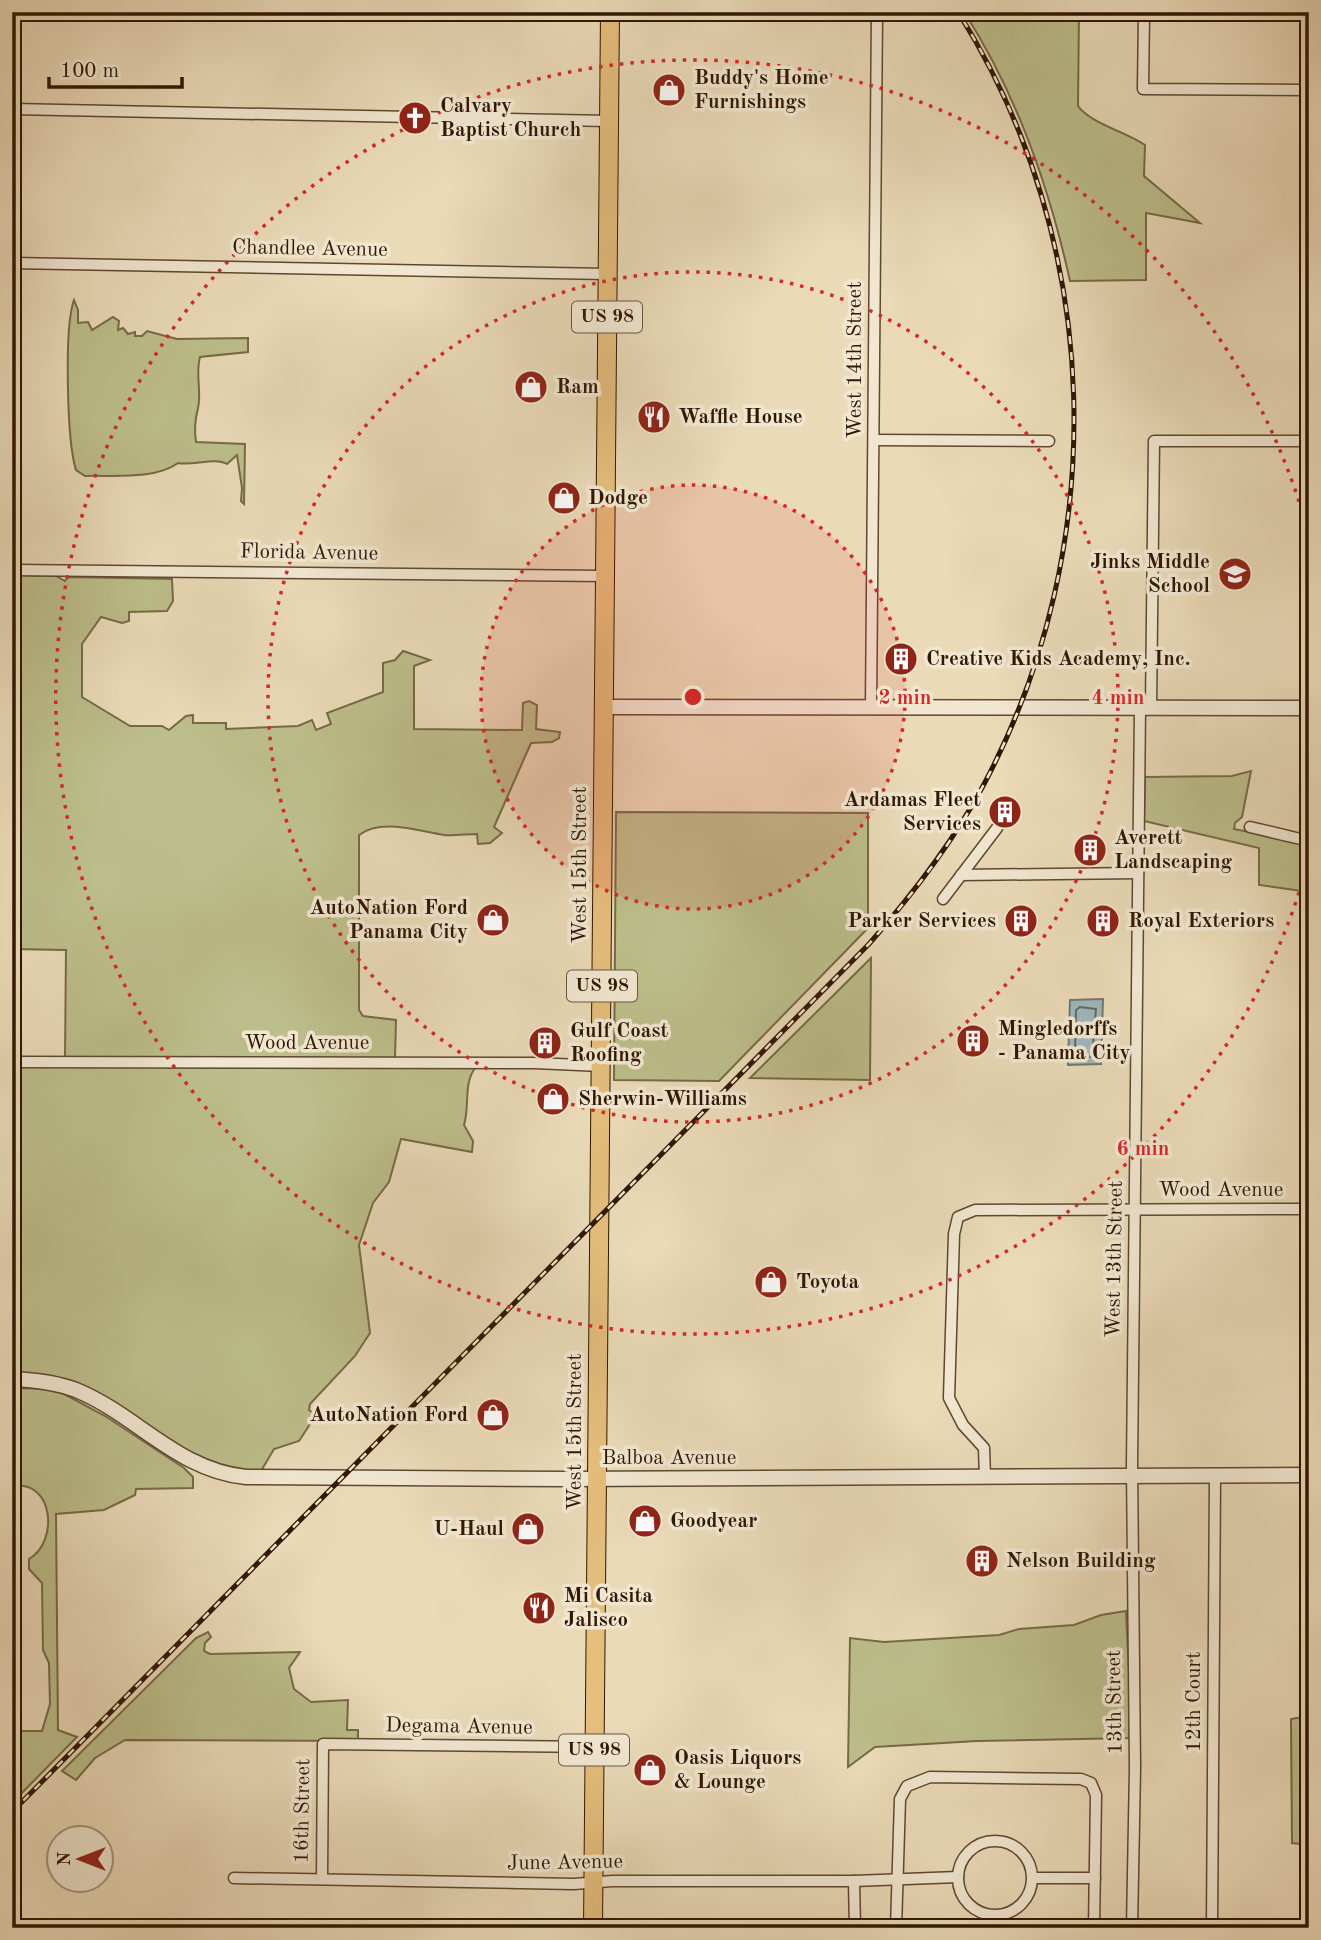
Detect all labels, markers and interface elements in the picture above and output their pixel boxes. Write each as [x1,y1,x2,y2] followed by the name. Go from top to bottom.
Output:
[49,46,182,90] scale bar
[60,61,119,82] text: 100 m
[694,68,829,113] place label: Buddy's Home Furnishings
[650,71,688,109] shop icon: Buddy's Home Furnishings
[440,96,582,141] place label: Calvary Baptist Church
[396,99,434,137] church icon: Calvary Baptist Church
[232,237,388,261] street label: Chandlee Avenue
[845,281,866,439] street label: West 14th Street
[572,302,642,332] road number: US 98
[512,368,550,406] shop icon: Ram
[556,377,599,398] place label: Ram
[635,398,673,436] restaurant icon: Waffle House
[678,407,803,428] place label: Waffle House
[545,479,583,517] shop icon: Dodge
[588,488,648,509] place label: Dodge
[240,541,378,565] street label: Florida Avenue
[1090,552,1210,597] place label: Jinks Middle School
[1216,555,1254,593] school or university icon: Jinks Middle School
[882,640,920,678] building icon: Creative Kids Academy, Inc.
[926,649,1191,670] place label: Creative Kids Academy, Inc.
[681,685,705,709] centre of rings
[879,688,931,709] text: 2 min
[1092,688,1144,709] text: 4 min
[570,786,591,944] street label: West 15th Street
[844,790,981,835] place label: Ardamas Fleet Services
[986,793,1024,831] building icon: Ardamas Fleet Services
[1114,828,1233,873] place label: Averett Landscaping
[1071,831,1109,869] building icon: Averett Landscaping
[310,898,468,943] place label: AutoNation Ford Panama City
[474,901,512,939] shop icon: AutoNation Ford Panama City
[1002,902,1040,940] building icon: Parker Services
[1084,902,1122,940] building icon: Royal Exteriors
[848,911,996,932] place label: Parker Services
[1128,911,1274,932] place label: Royal Exteriors
[567,970,637,1002] road number: US 98
[998,1019,1131,1064] place label: Mingledorffs - Panama City
[570,1021,669,1066] place label: Gulf Coast Roofing
[954,1022,992,1060] building icon: Mingledorffs - Panama City
[526,1024,564,1062] building icon: Gulf Coast Roofing
[245,1033,369,1054] street label: Wood Avenue
[534,1080,572,1118] shop icon: Sherwin-Williams
[578,1089,747,1110] place label: Sherwin-Williams
[1117,1139,1169,1160] text: 6 min
[1103,1180,1127,1338] street label: West 13th Street
[1159,1180,1283,1201] street label: Wood Avenue
[752,1263,790,1301] shop icon: Toyota
[796,1272,859,1293] place label: Toyota
[565,1353,586,1511] street label: West 15th Street
[474,1396,512,1434] shop icon: AutoNation Ford
[310,1405,468,1426] place label: AutoNation Ford
[602,1448,736,1469] street label: Balboa Avenue
[626,1502,664,1540] shop icon: Goodyear
[509,1510,547,1548] shop icon: U-Haul
[670,1511,757,1532] place label: Goodyear
[434,1519,504,1540] place label: U-Haul
[963,1542,1001,1580] building icon: Nelson Building
[1006,1551,1156,1572] place label: Nelson Building
[564,1586,653,1631] place label: Mi Casita Jalisco
[520,1589,558,1627] restaurant icon: Mi Casita Jalisco
[1104,1649,1126,1755] street label: 13th Street
[1184,1652,1205,1752] street label: 12th Court
[385,1715,533,1739] street label: Degama Avenue
[559,1734,629,1766] road number: US 98
[674,1748,801,1793] place label: Oasis Liquors & Lounge
[631,1751,669,1789] shop icon: Oasis Liquors & Lounge
[292,1758,314,1864] street label: 16th Street
[46,1825,116,1895] north arrow
[56,1851,75,1866] text: N
[507,1851,623,1875] street label: June Avenue

